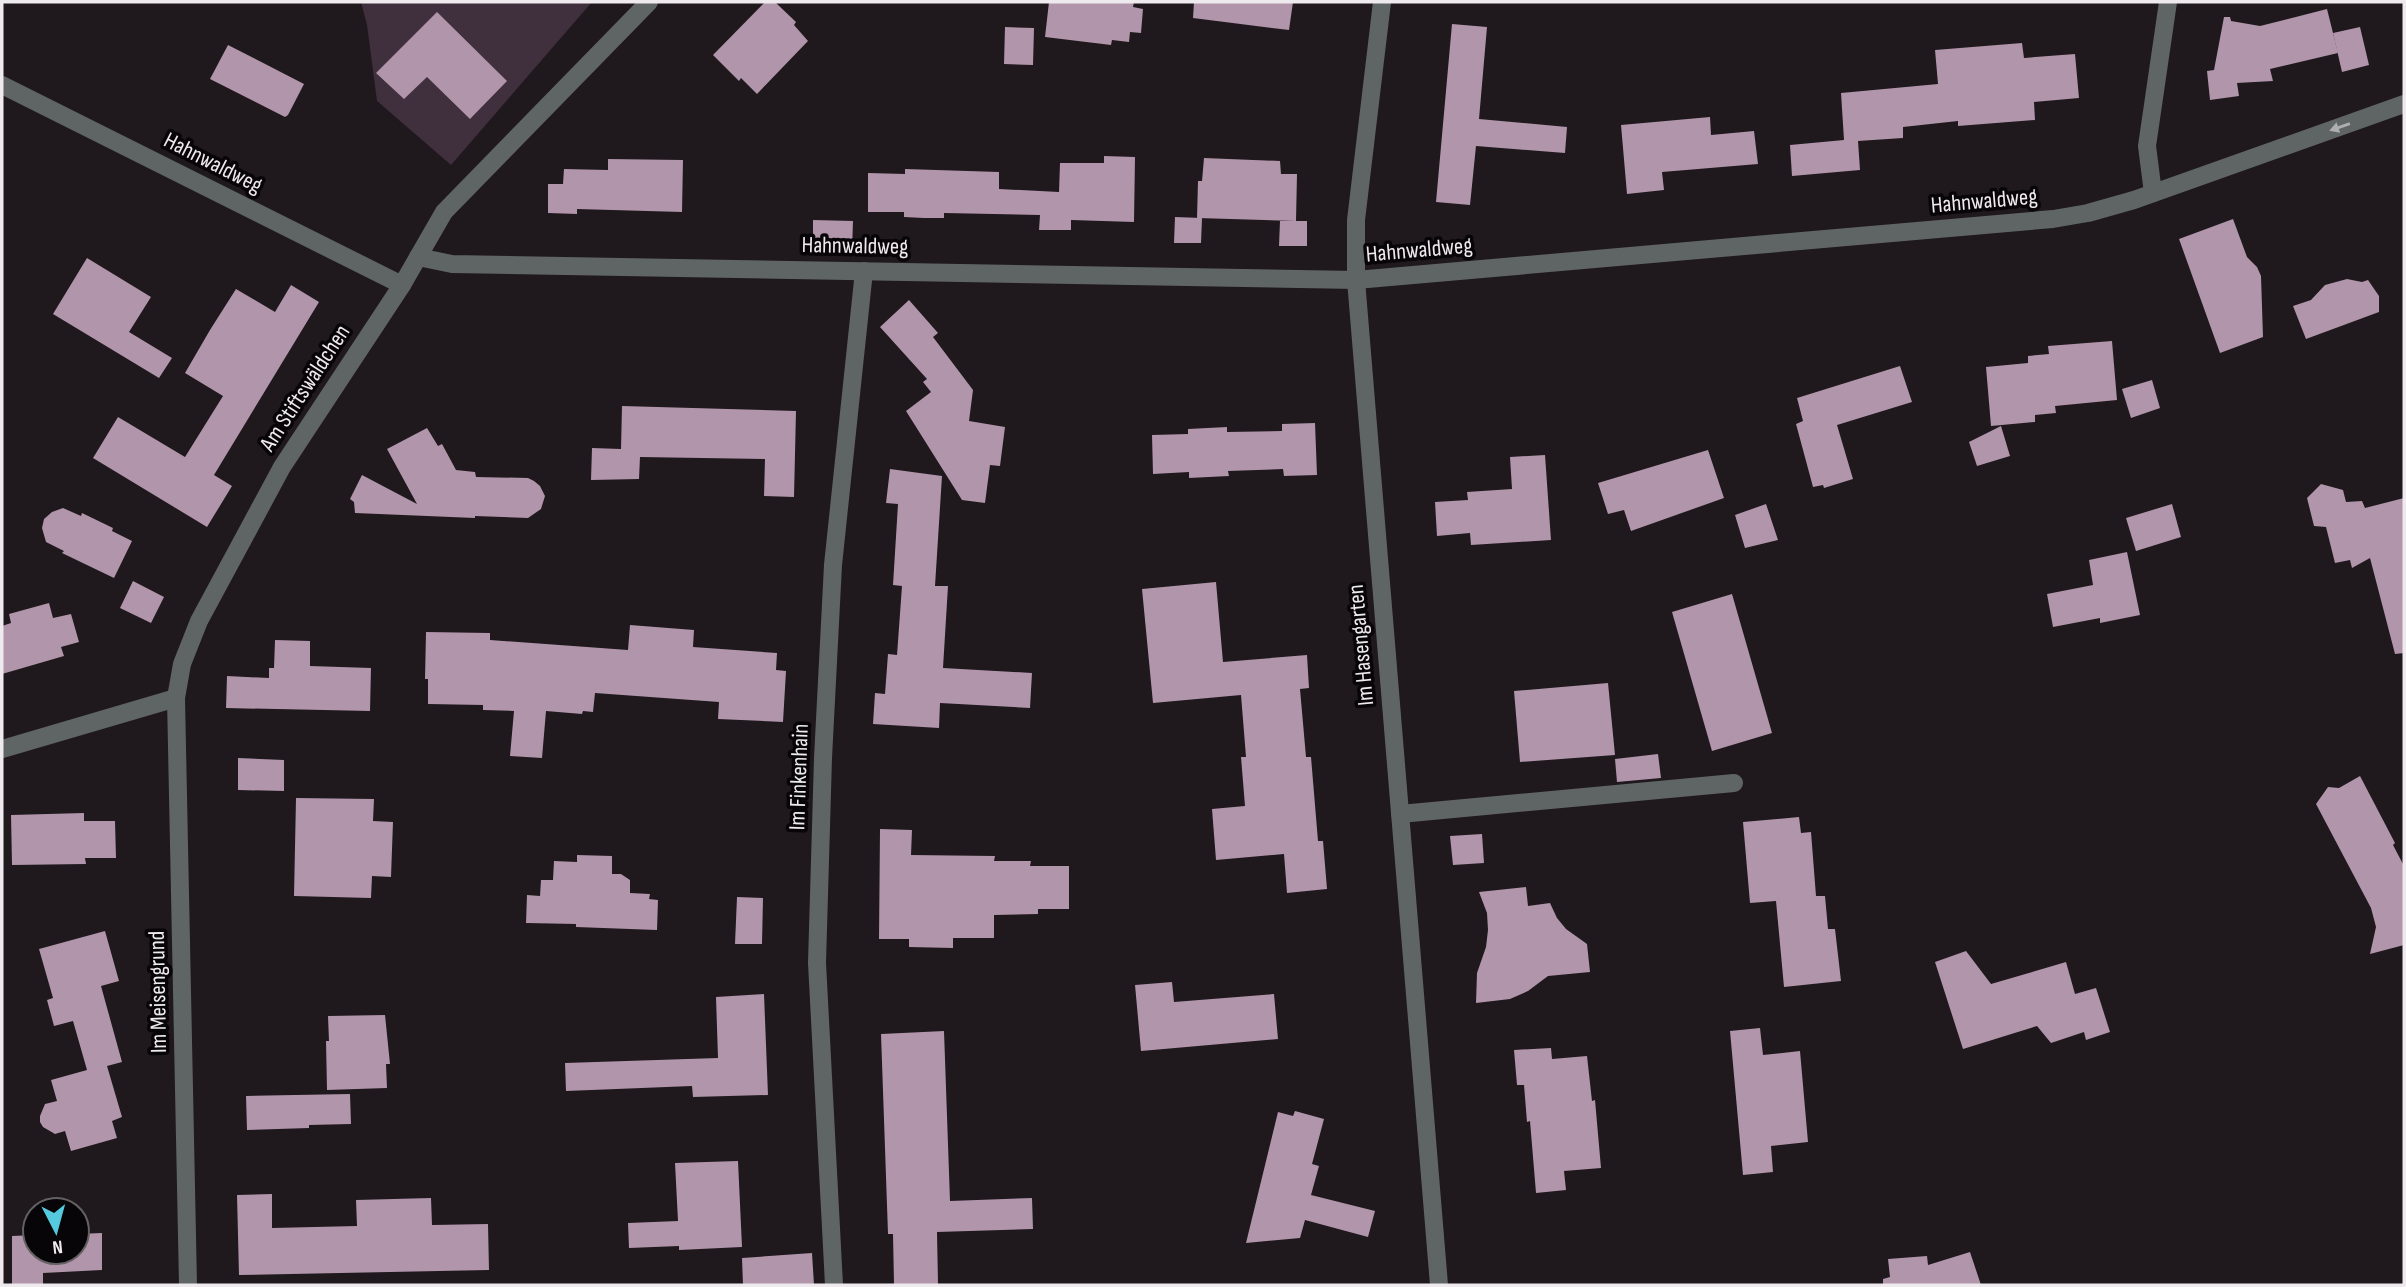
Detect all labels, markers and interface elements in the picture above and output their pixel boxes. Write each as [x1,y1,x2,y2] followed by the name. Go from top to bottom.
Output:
[2329,122,2350,133] one-way arrow
[159,126,267,200] street label: Hahnwaldweg
[1930,182,2038,220] street label: Hahnwaldweg
[801,231,909,261] street label: Hahnwaldweg
[1365,231,1473,269] street label: Hahnwaldweg
[253,320,356,457] street label: Am Stiftswäldchen
[1342,583,1380,707] street label: Im Hasengarten
[783,723,815,831] street label: Im Finkenhain
[143,931,173,1053] street label: Im Meisengrund
[21,1196,91,1266] north arrow
[51,1234,64,1258] text: N

